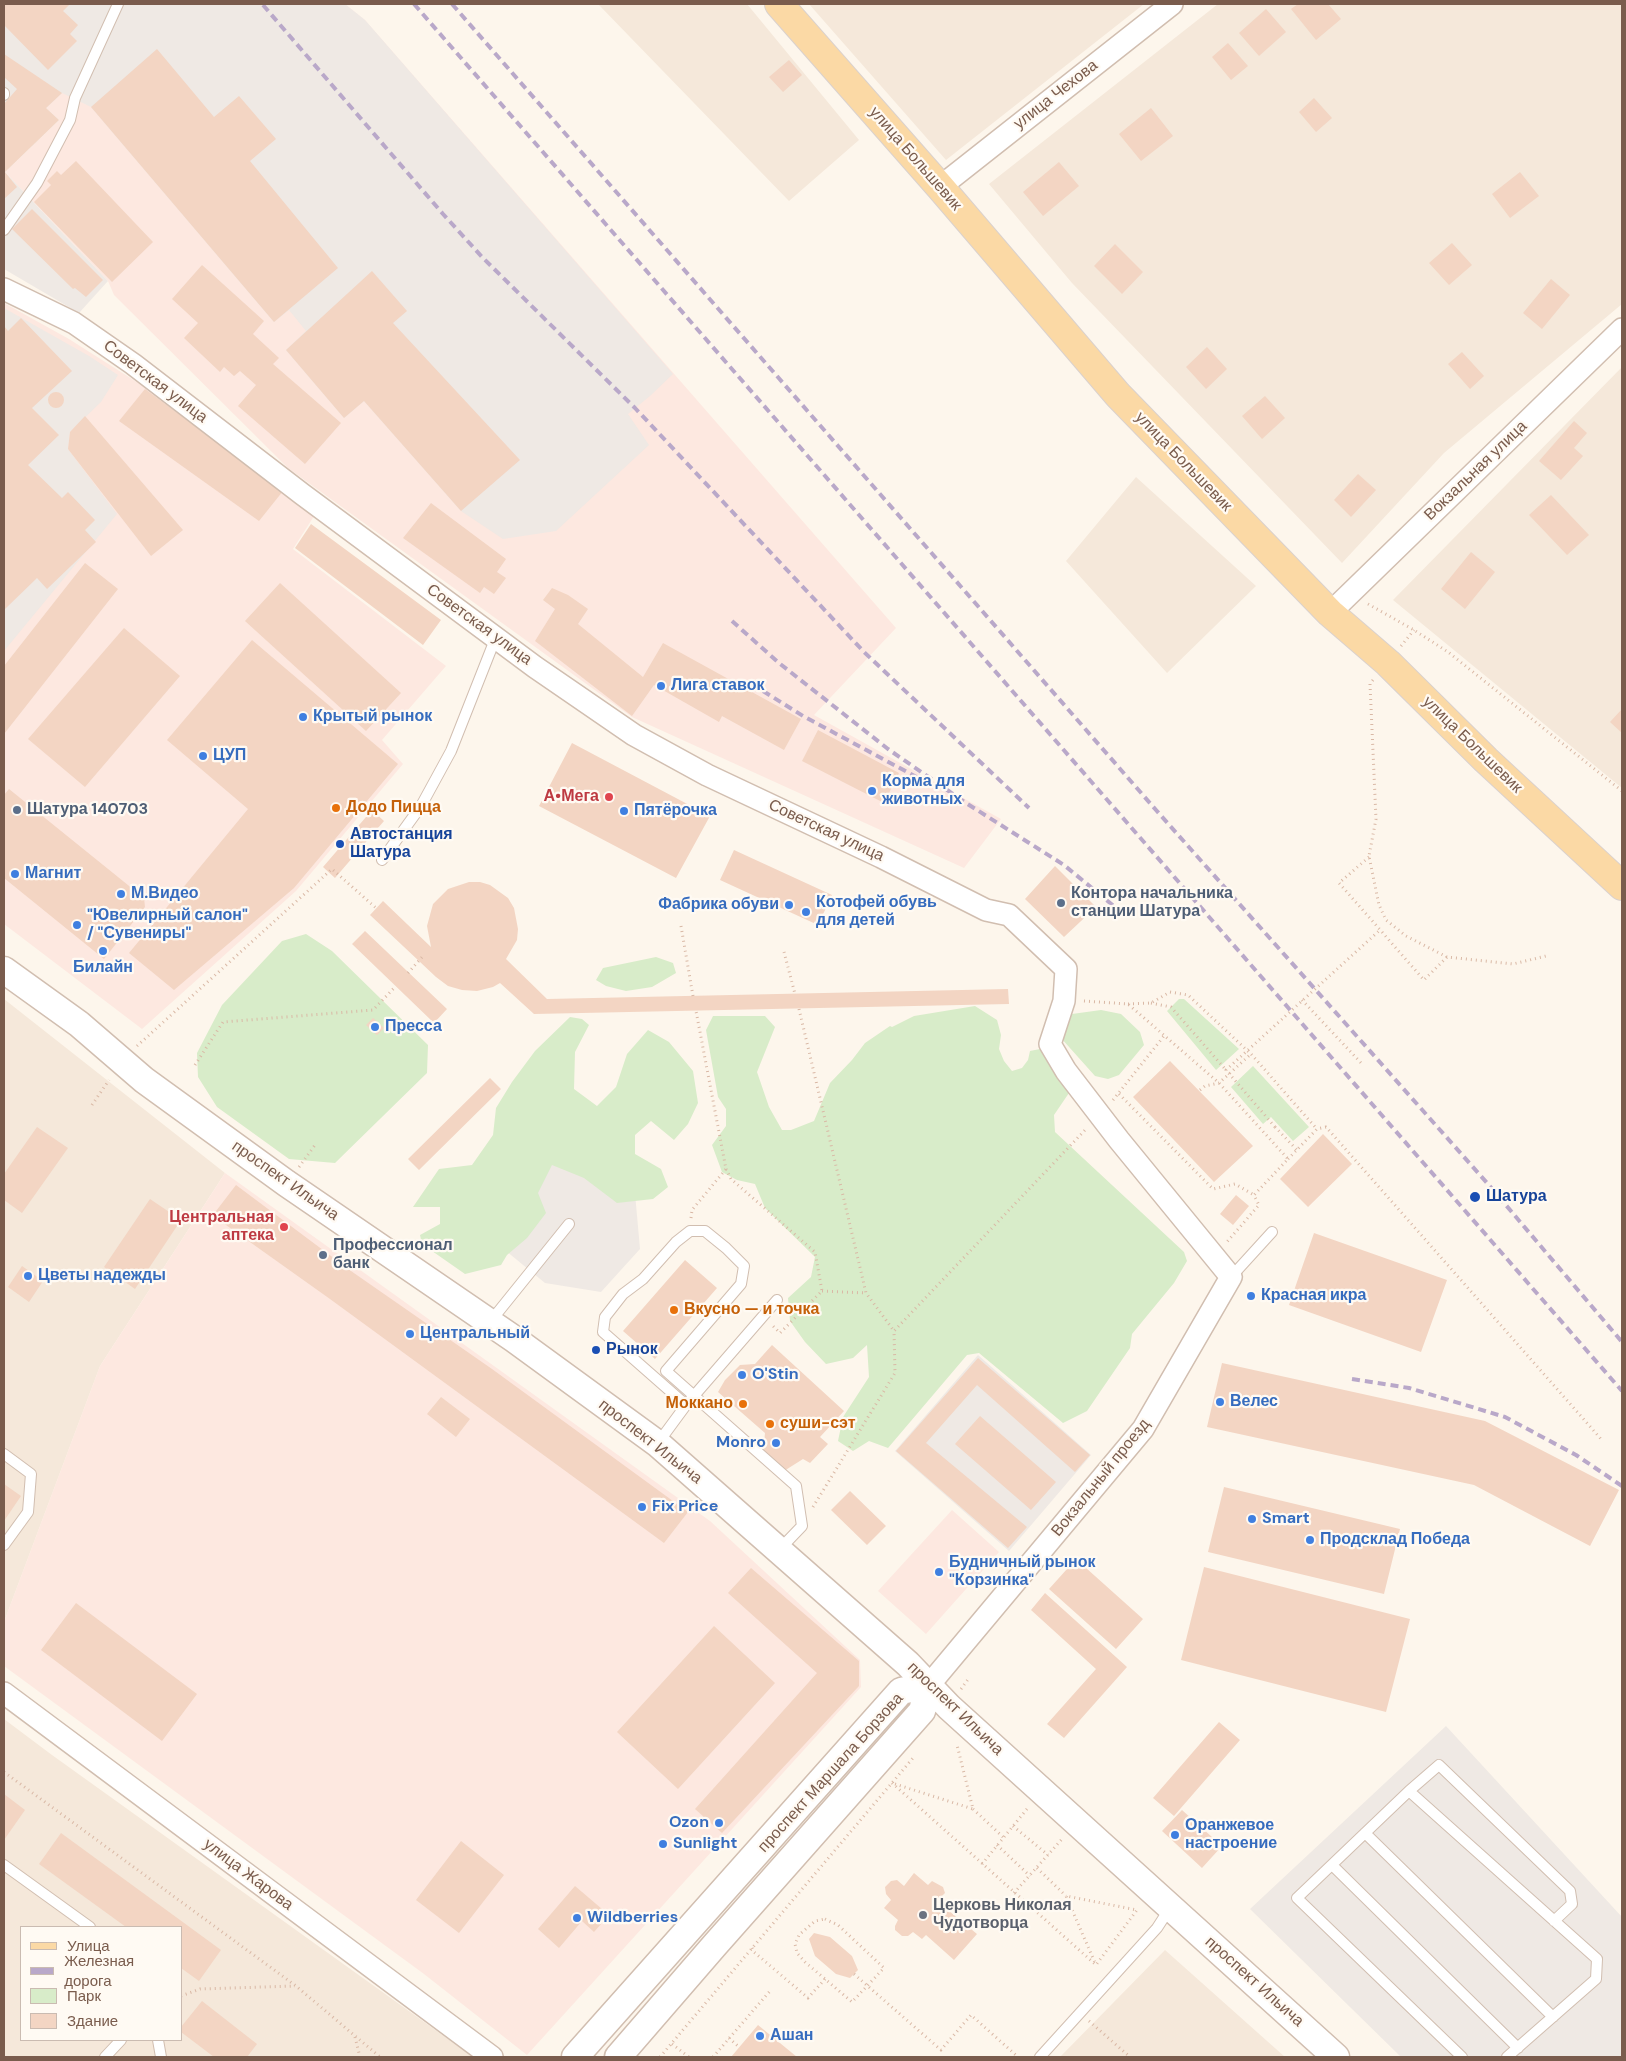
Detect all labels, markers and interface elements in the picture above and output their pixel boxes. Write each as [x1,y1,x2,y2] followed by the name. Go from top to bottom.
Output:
[1010,56,1102,134] street label: улица Чехова
[865,103,965,215] street label: улица Большевик
[99,337,211,427] street label: Советская улица
[1131,408,1235,516] street label: улица Большевик
[1421,417,1531,525] street label: Вокзальная улица
[423,580,535,670] street label: Советская улица
[671,676,764,696] place label: Лига ставок
[655,680,667,692] marker: Лига ставок
[1418,693,1526,797] street label: улица Большевик
[313,707,432,727] place label: Крытый рынок
[297,711,309,723] marker: Крытый рынок
[213,746,246,766] place label: ЦУП
[197,750,209,762] marker: ЦУП
[882,772,965,810] place label: Корма для животных
[866,785,878,797] marker: Корма для животных
[543,787,599,807] place label: А•Мега
[603,791,615,803] marker: А•Мега
[765,796,887,866] street label: Советская улица
[346,798,441,818] place label: Додо Пицца
[27,800,148,820] place label: Шатура 140703
[634,801,717,821] place label: Пятёрочка
[330,802,342,814] marker: Додо Пицца
[11,804,23,816] marker: Шатура 140703
[618,805,630,817] marker: Пятёрочка
[350,825,453,863] place label: Автостанция Шатура
[334,838,346,850] marker: Автостанция Шатура
[25,864,81,884] place label: Магнит
[9,868,21,880] marker: Магнит
[131,884,199,904] place label: М.Видео
[1071,884,1233,922] place label: Контора начальника станции Шатура
[115,888,127,900] marker: М.Видео
[816,893,937,931] place label: Котофей обувь для детей
[658,895,779,915] place label: Фабрика обуви
[1055,897,1067,909] marker: Контора начальника станции Шатура
[783,899,795,911] marker: Фабрика обуви
[87,906,248,944] place label: "Ювелирный салон" / "Сувениры"
[800,906,812,918] marker: Котофей обувь для детей
[71,919,83,931] marker: "Ювелирный салон" / "Сувениры"
[97,945,109,957] marker: Билайн
[73,958,133,978] place label: Билайн
[385,1017,442,1037] place label: Пресса
[369,1021,381,1033] marker: Пресса
[228,1137,342,1225] street label: проспект Ильича
[1486,1187,1547,1207] place label: Шатура
[1468,1190,1482,1204] marker: Шатура
[169,1208,274,1246] place label: Центральная аптека
[278,1221,290,1233] marker: Центральная аптека
[333,1236,453,1274] place label: Профессионал банк
[317,1249,329,1261] marker: Профессионал банк
[38,1266,166,1286] place label: Цветы надежды
[22,1270,34,1282] marker: Цветы надежды
[1261,1286,1367,1306] place label: Красная икра
[1245,1290,1257,1302] marker: Красная икра
[684,1300,819,1320] place label: Вкусно — и точка
[668,1304,680,1316] marker: Вкусно — и точка
[420,1324,530,1344] place label: Центральный
[404,1328,416,1340] marker: Центральный
[606,1340,658,1360] place label: Рынок
[590,1344,602,1356] marker: Рынок
[752,1365,799,1385] place label: O'Stin
[736,1369,748,1381] marker: O'Stin
[1230,1392,1278,1412] place label: Велес
[666,1394,733,1414] place label: Моккано
[594,1396,706,1488] street label: проспект Ильича
[1214,1396,1226,1408] marker: Велес
[737,1398,749,1410] marker: Моккано
[780,1414,856,1434] place label: суши-сэт
[1048,1415,1154,1541] street label: Вокзальный проезд
[764,1418,776,1430] marker: суши-сэт
[716,1433,766,1453] place label: Monro
[770,1437,782,1449] marker: Monro
[652,1497,718,1517] place label: Fix Price
[636,1501,648,1513] marker: Fix Price
[1262,1509,1310,1529] place label: Smart
[1246,1513,1258,1525] marker: Smart
[1320,1530,1470,1550] place label: Продсклад Победа
[1304,1534,1316,1546] marker: Продсклад Победа
[949,1553,1096,1591] place label: Будничный рынок "Корзинка"
[933,1566,945,1578] marker: Будничный рынок "Корзинка"
[903,1658,1007,1760] street label: проспект Ильича
[754,1689,908,1857] street label: проспект Маршала Борзова
[669,1813,709,1833] place label: Ozon
[1185,1816,1277,1854] place label: Оранжевое настроение
[713,1817,725,1829] marker: Ozon
[1169,1829,1181,1841] marker: Оранжевое настроение
[673,1834,737,1854] place label: Sunlight
[199,1835,297,1915] street label: улица Жарова
[657,1838,669,1850] marker: Sunlight
[933,1896,1072,1934] place label: Церковь Николая Чудотворца
[587,1908,678,1928] place label: Wildberries
[917,1909,929,1921] marker: Церковь Николая Чудотворца
[571,1912,583,1924] marker: Wildberries
[20,1926,182,2041] legend
[1201,1933,1307,2031] street label: проспект Ильича
[67,1936,110,1956] text: Улица
[64,1951,134,1991] text: Железная дорога
[67,1986,101,2006] text: Парк
[67,2011,118,2031] text: Здание
[770,2026,813,2046] place label: Ашан
[754,2030,766,2042] marker: Ашан

